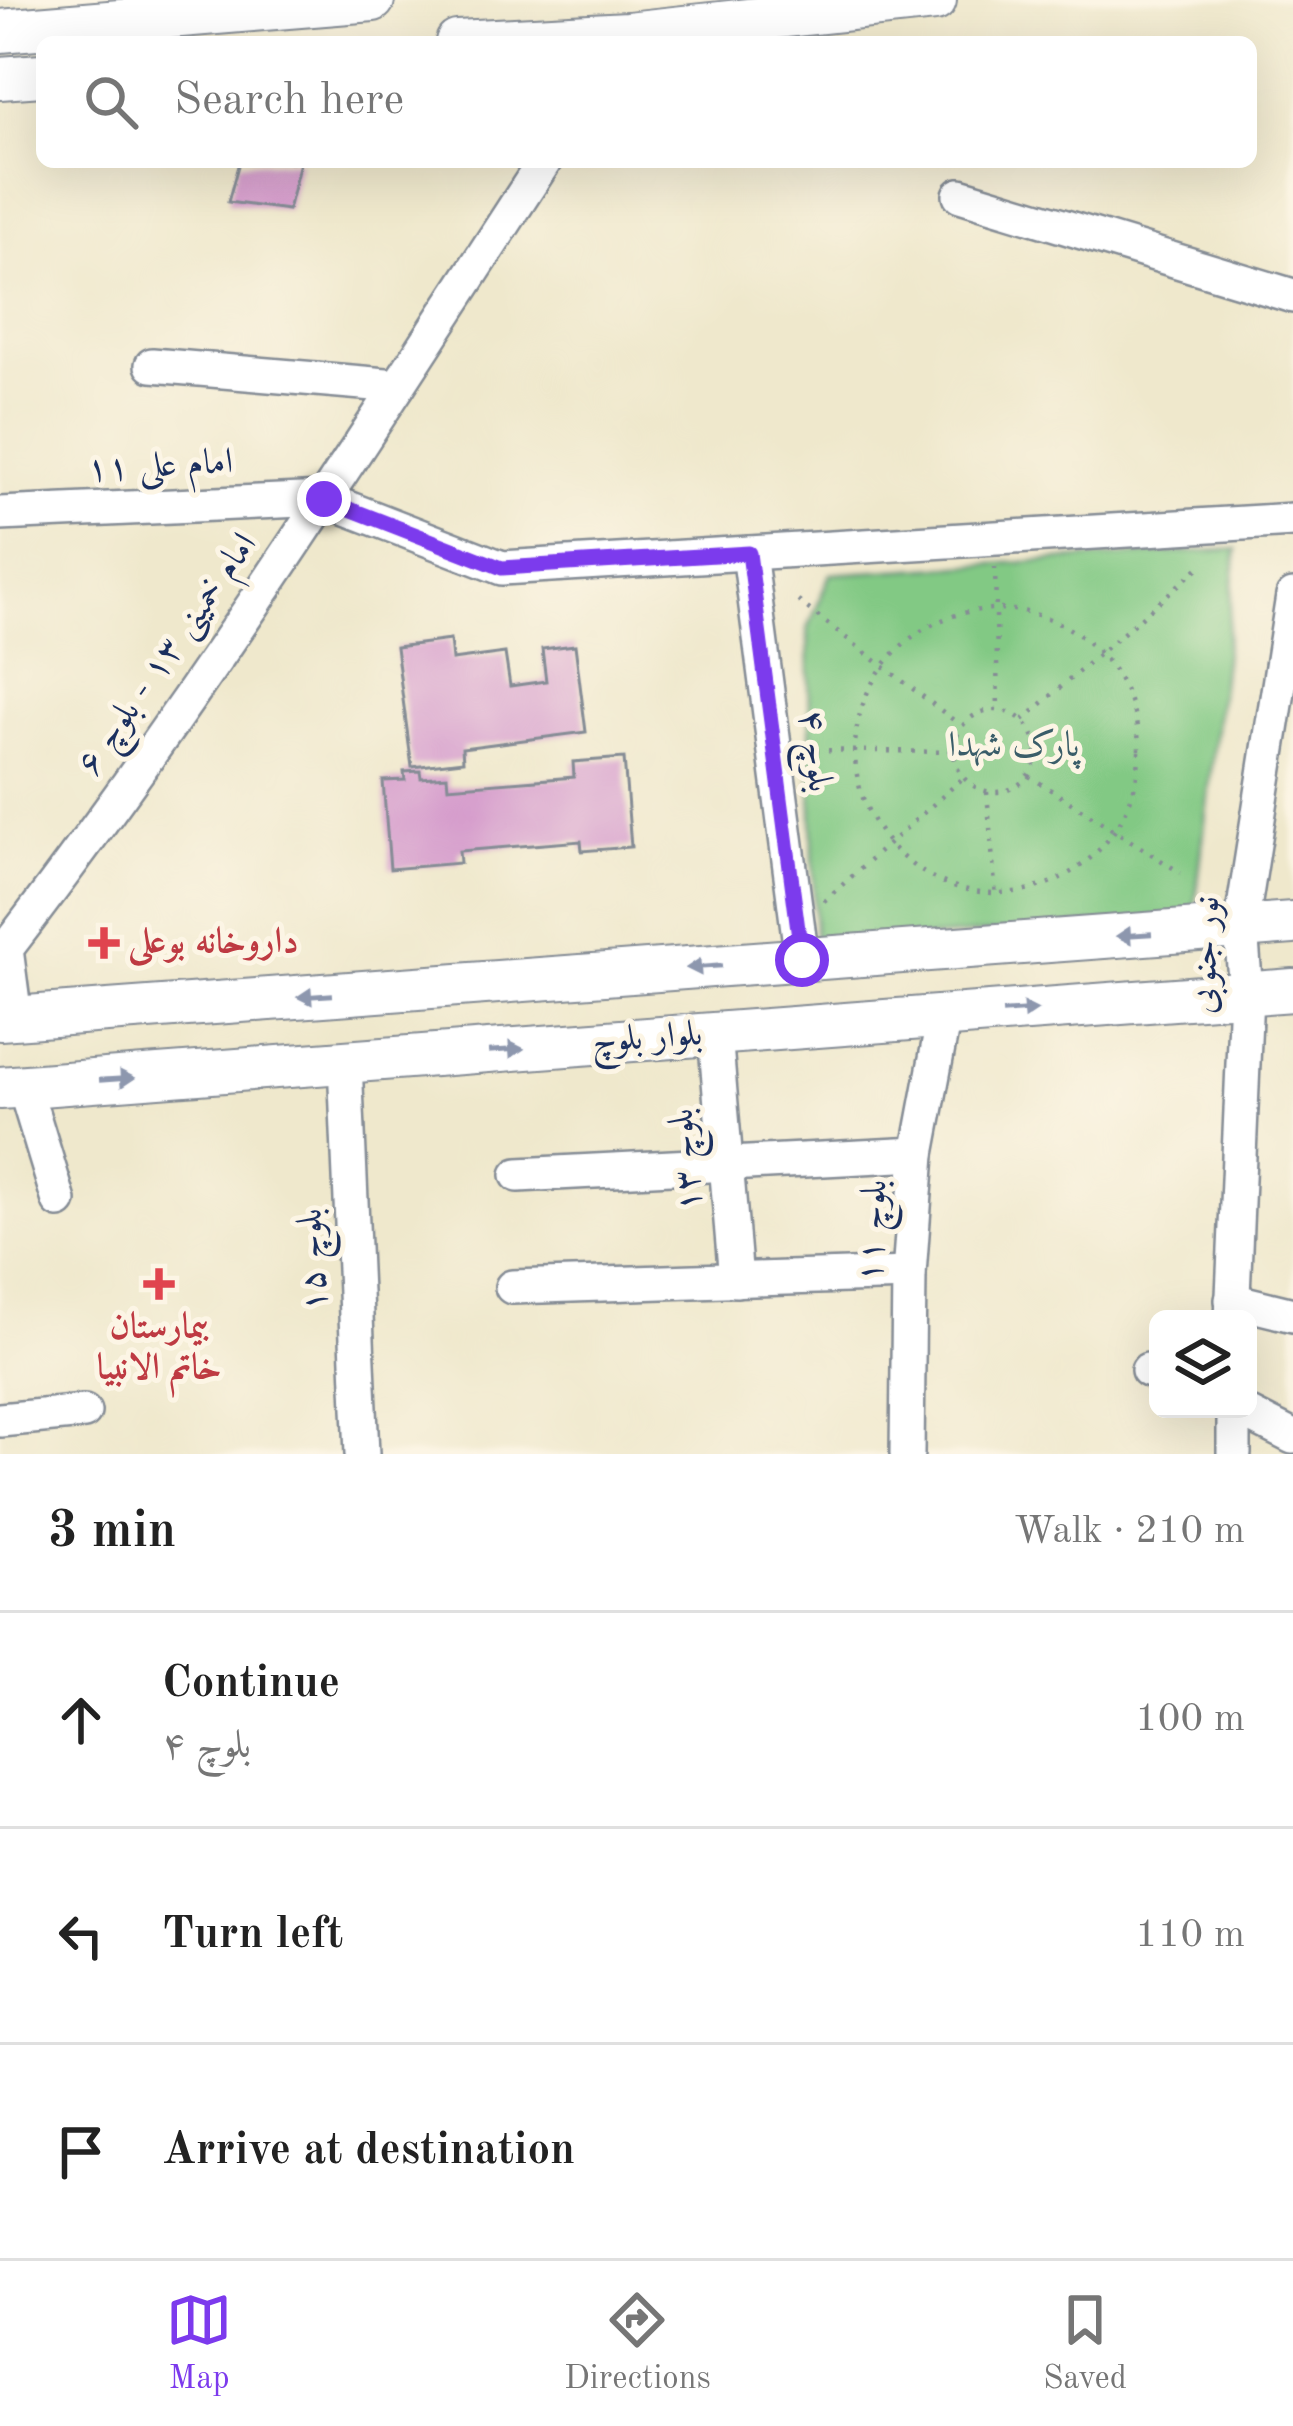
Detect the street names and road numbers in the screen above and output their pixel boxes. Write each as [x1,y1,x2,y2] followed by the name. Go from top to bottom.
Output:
[86,445,235,499] street label: امام علی ۱۱
[71,528,274,789] street label: امام خمینی ۱۳ - بلوچ ۶
[780,708,837,795] street label: بلوچ ۴
[1187,895,1232,1015] street label: نور جنوبی
[590,1017,704,1072] street label: بلوار بلوچ
[665,1106,720,1213] street label: بلوچ ۱۳
[853,1178,906,1284] street label: بلوچ ۱۱
[293,1207,346,1313] street label: بلوچ ۱۵

